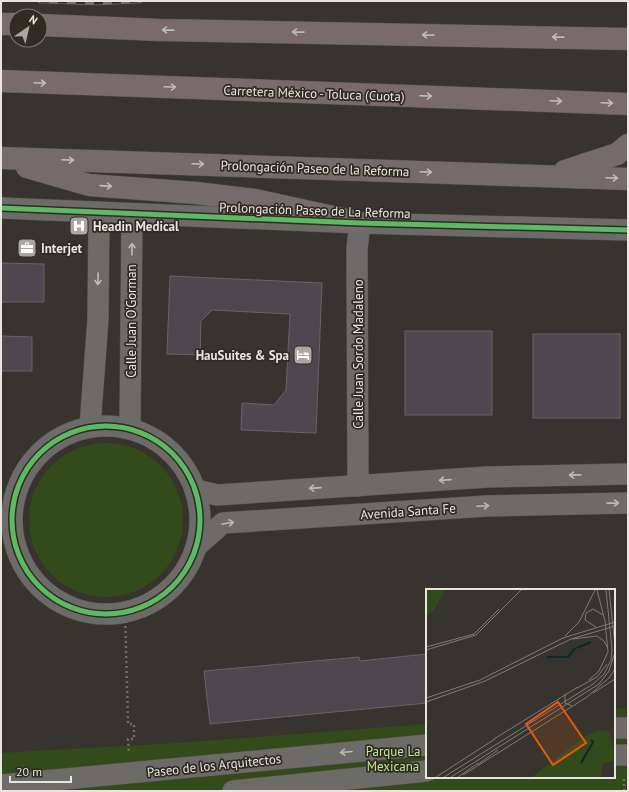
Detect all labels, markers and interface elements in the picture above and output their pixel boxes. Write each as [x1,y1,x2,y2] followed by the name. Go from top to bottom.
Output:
[8,8,48,48] north arrow
[27,12,41,28] text: N
[162,26,175,34] one-way arrow
[292,28,305,36] one-way arrow
[422,31,435,38] one-way arrow
[552,33,565,41] one-way arrow
[33,79,46,86] one-way arrow
[223,82,405,105] street label: Carretera México - Toluca (Cuota)
[163,84,176,91] one-way arrow
[419,93,432,100] one-way arrow
[549,97,562,105] one-way arrow
[600,99,613,106] one-way arrow
[61,156,74,164] one-way arrow
[220,157,410,180] street label: Prolongación Paseo de la Reforma
[191,161,204,168] one-way arrow
[419,168,432,176] one-way arrow
[605,174,618,182] one-way arrow
[99,183,112,190] one-way arrow
[219,199,411,222] street label: Prolongación Paseo de La Reforma
[68,215,90,237] hospital icon: Headin Medical
[93,218,179,235] place label: Headin Medical
[16,237,38,259] office icon: Interjet
[41,240,83,257] place label: Interjet
[128,243,136,256] one-way arrow
[123,264,140,378] street label: Calle Juan O'Gorman
[94,272,102,285] one-way arrow
[350,279,367,429] street label: Calle Juan Sordo Madaleno
[292,344,314,366] hotel icon: HauSuites & Spa
[196,347,289,364] place label: HauSuites & Spa
[569,471,582,479] one-way arrow
[439,476,452,484] one-way arrow
[309,485,322,492] one-way arrow
[606,499,619,507] one-way arrow
[360,500,456,523] street label: Avenida Santa Fe
[476,502,489,510] one-way arrow
[221,519,234,527] one-way arrow
[426,589,615,778] inset map
[366,743,420,775] park label: Parque La Mexicana
[340,749,353,756] one-way arrow
[146,750,282,781] street label: Paseo de los Arquitectos
[10,758,71,784] scale bar
[16,764,42,779] text: 20 m

